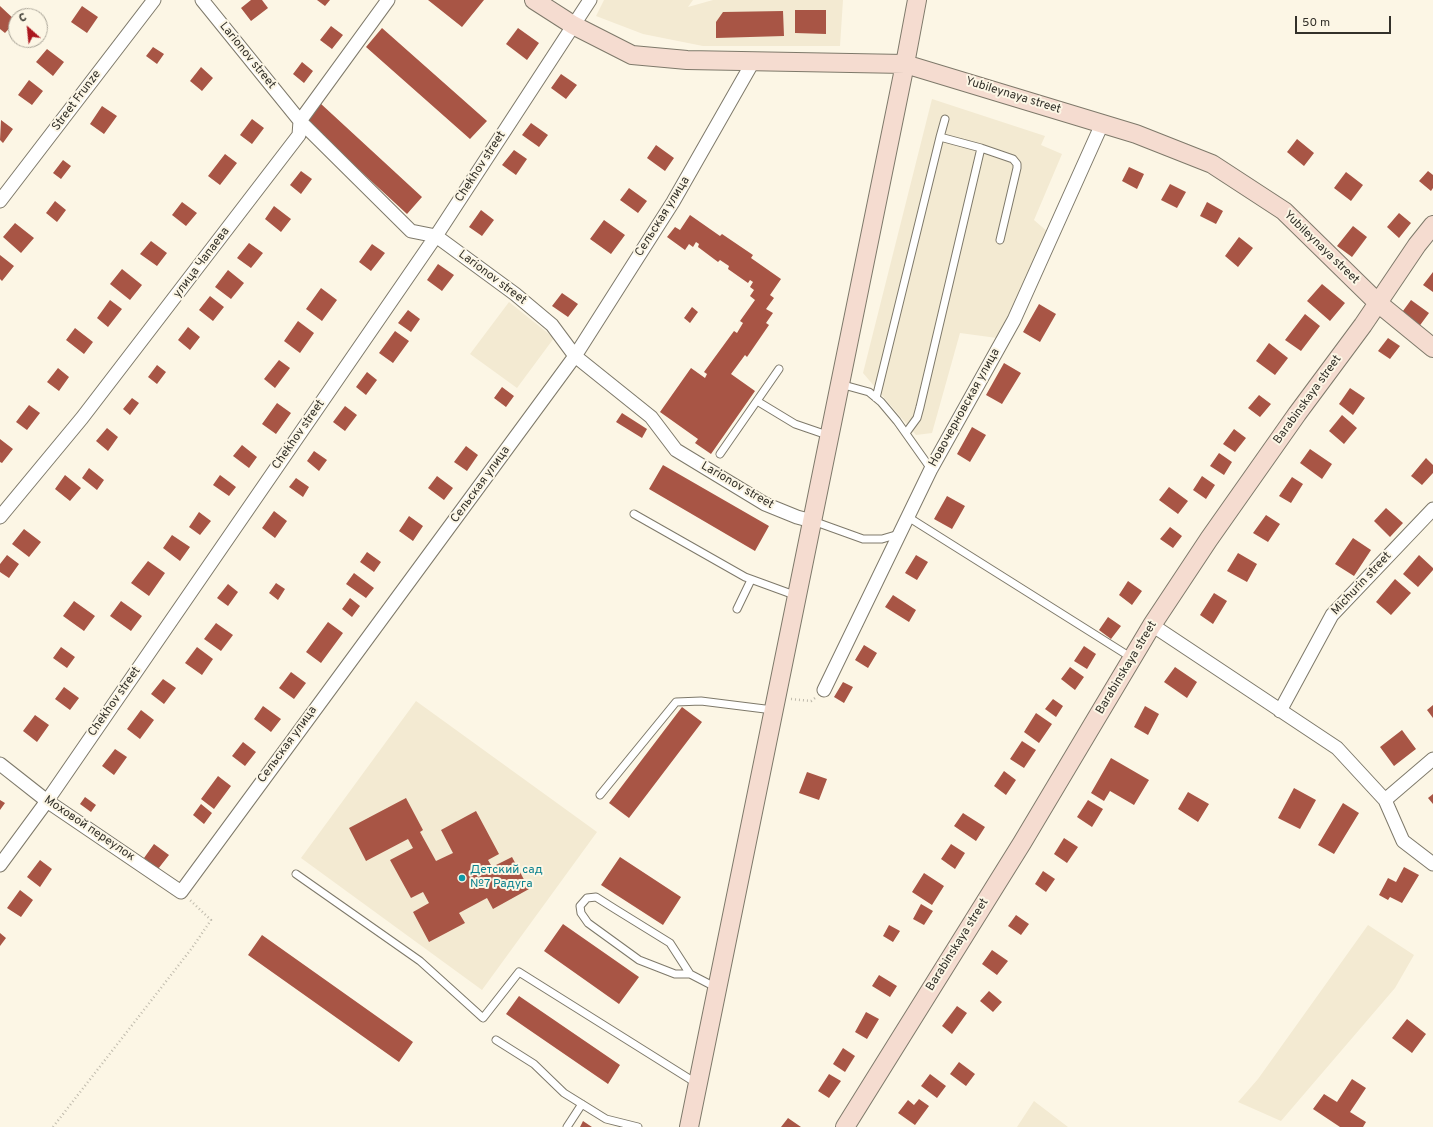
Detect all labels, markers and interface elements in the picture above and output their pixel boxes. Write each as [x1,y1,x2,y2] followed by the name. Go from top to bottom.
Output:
[8,8,48,48] north arrow
[1297,8,1393,34] scale bar
[17,10,29,26] text: С
[1302,15,1330,31] text: 50 m
[216,20,278,92] street label: Larionov street
[50,68,104,134] street label: Street Frunze
[964,75,1062,117] street label: Yubileynaya street
[453,129,509,205] street label: Chekhov street
[633,174,693,260] street label: Сельская улица
[1280,208,1362,288] street label: Yubileynaya street
[171,225,233,301] street label: улица Чапаева
[455,248,529,308] street label: Larionov street
[926,346,1004,470] street label: Новочерновская улица
[1271,353,1345,447] street label: Barabinskaya street
[270,397,328,473] street label: Chekhov street
[448,444,514,526] street label: Сельская улица
[698,459,776,513] street label: Larionov street
[1329,549,1395,619] street label: Michurin street
[1093,619,1161,717] street label: Barabinskaya street
[86,664,144,740] street label: Chekhov street
[255,704,321,786] street label: Сельская улица
[41,793,137,865] street label: Моховой переулок
[470,864,543,892] place label: Детский сад №7 Радуга
[457,873,467,883] marker: Детский сад №7 Радуга
[924,896,992,994] street label: Barabinskaya street

